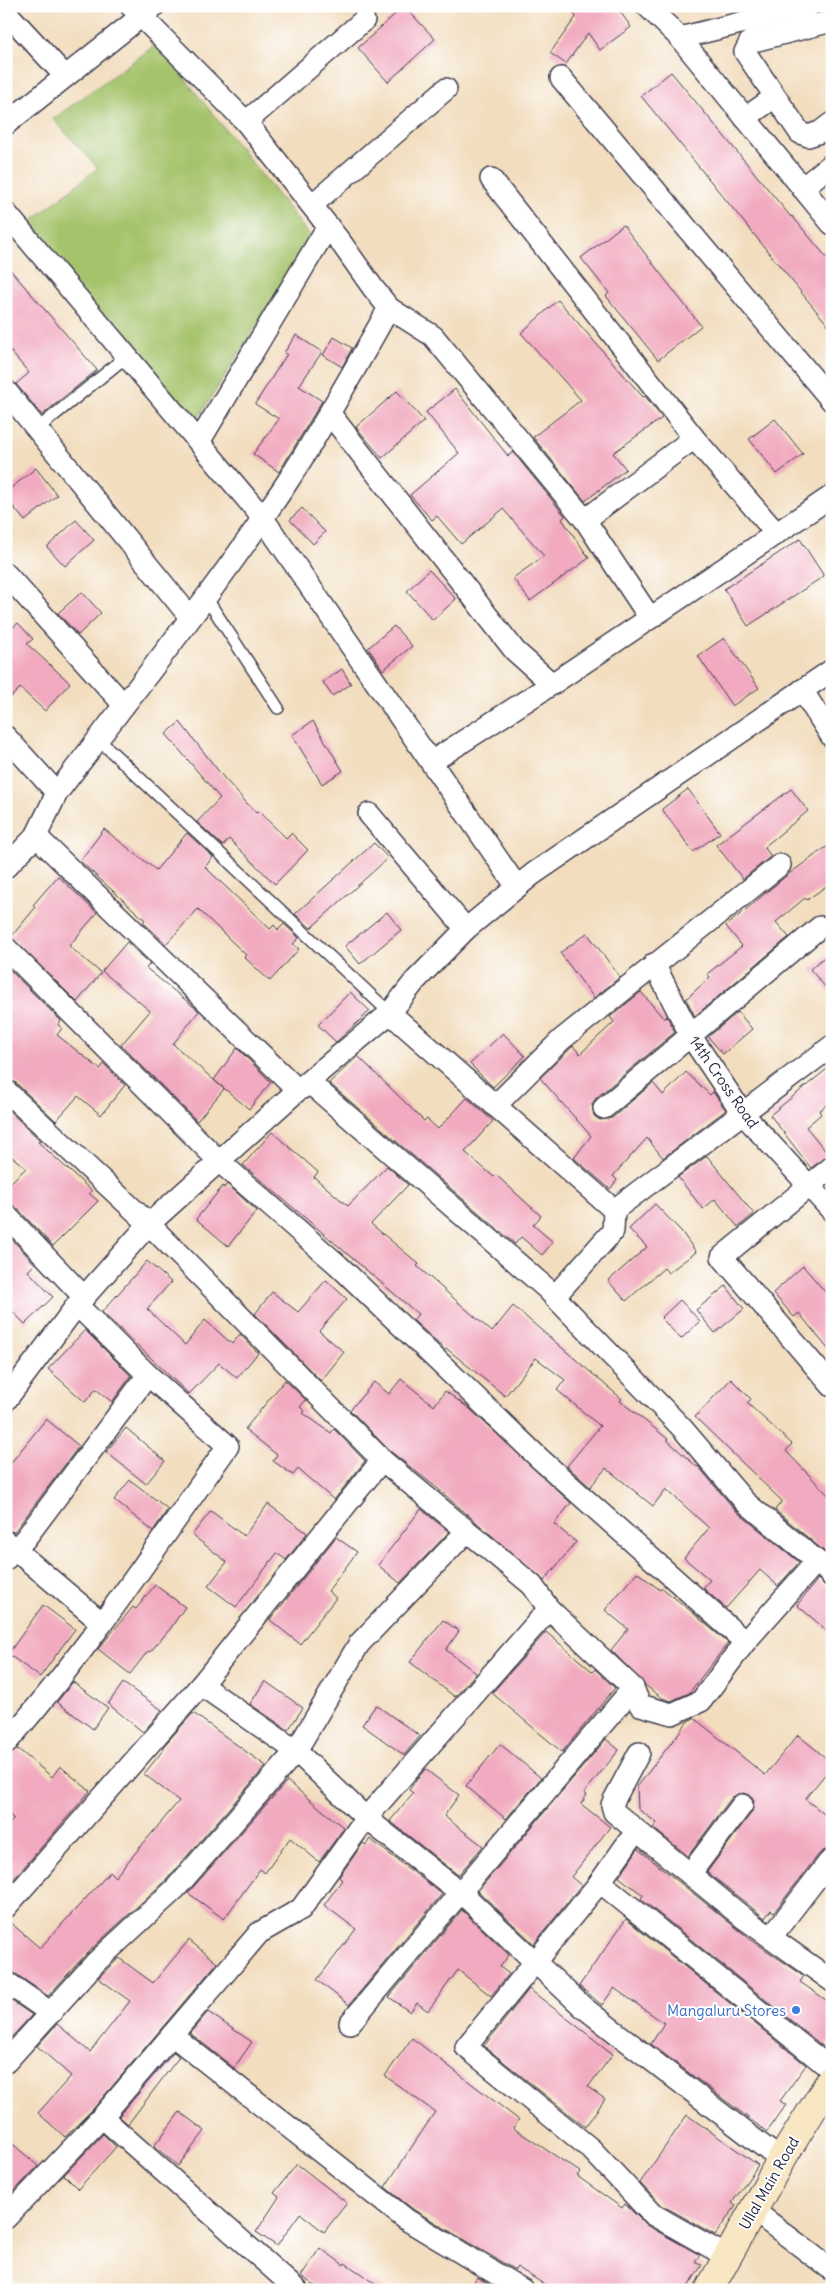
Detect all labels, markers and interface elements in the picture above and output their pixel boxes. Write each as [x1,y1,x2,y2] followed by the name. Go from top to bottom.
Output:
[685,1032,763,1132] street label: 14th Cross Road
[667,2001,786,2020] place label: Mangaluru Stores
[790,2004,802,2016] marker: Mangaluru Stores
[735,2133,803,2233] street label: Ullal Main Road

